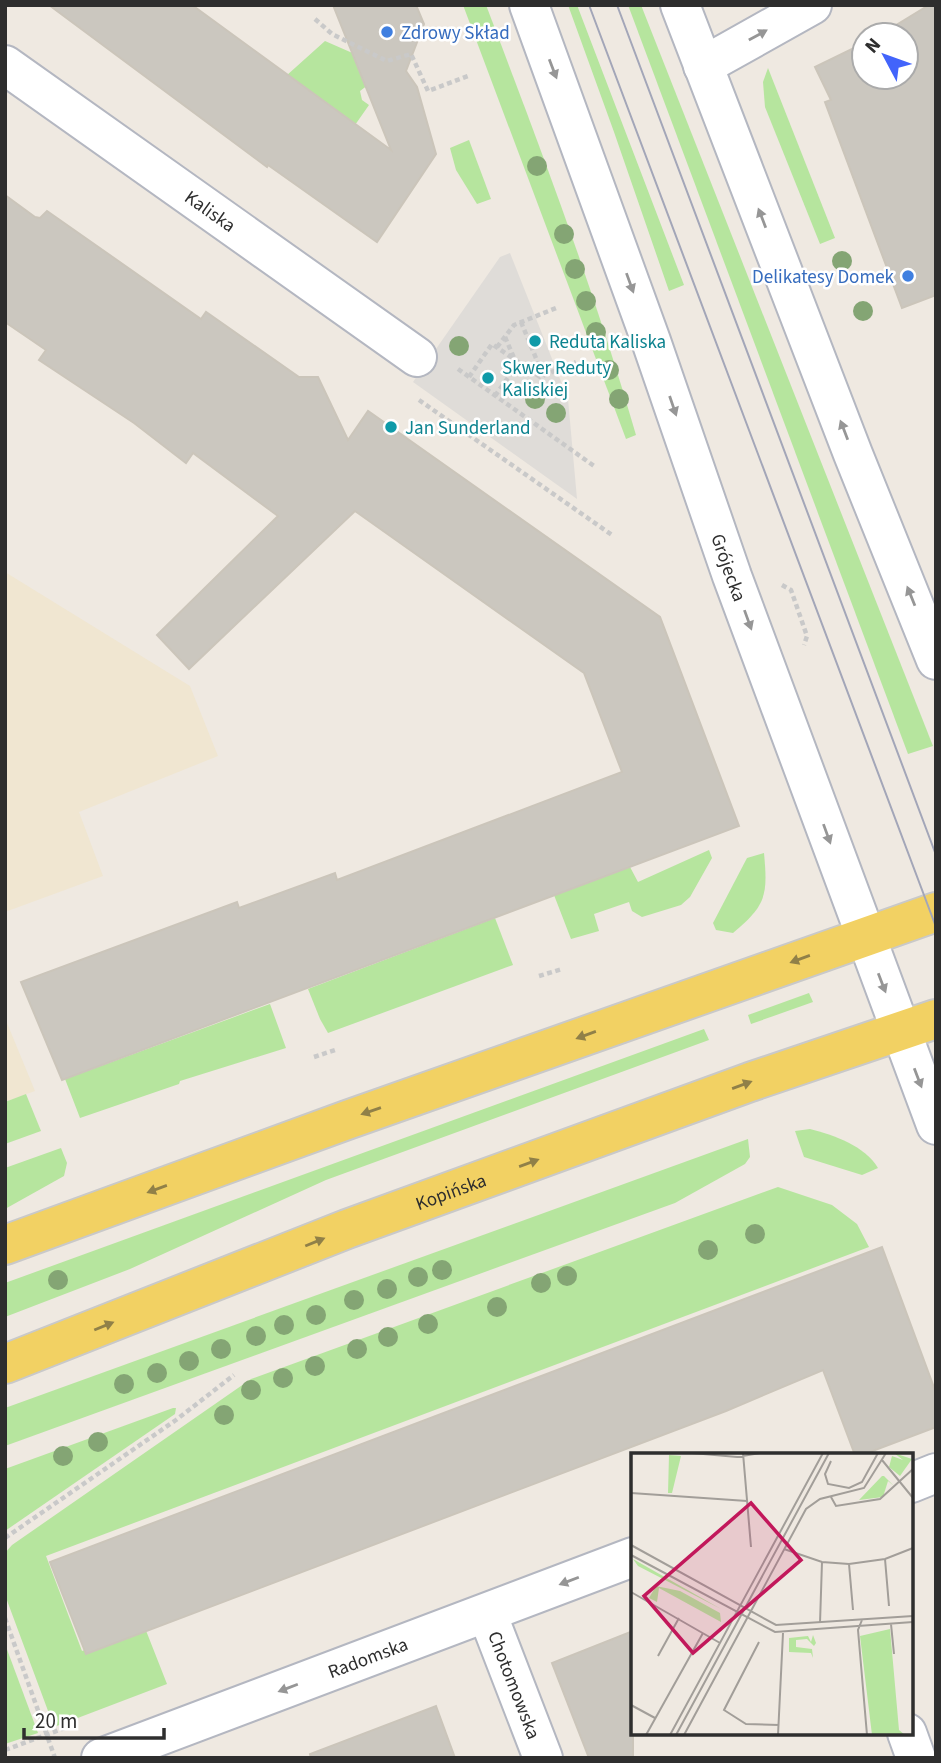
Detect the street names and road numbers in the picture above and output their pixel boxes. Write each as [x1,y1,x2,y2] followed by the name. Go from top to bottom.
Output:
[179,184,241,239] street label: Kaliska
[703,530,752,606] street label: Grójecka
[412,1167,490,1218] street label: Kopińska
[480,1627,546,1743] street label: Chotomowska
[324,1631,412,1686] street label: Radomska

